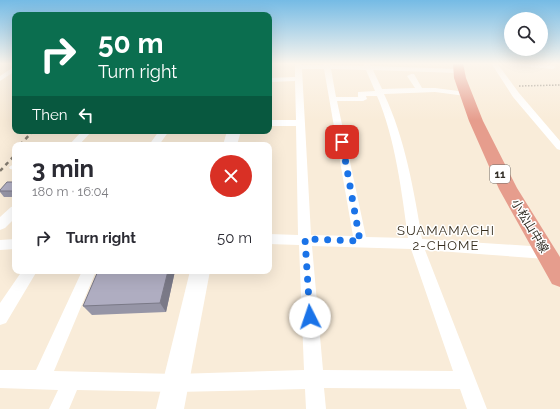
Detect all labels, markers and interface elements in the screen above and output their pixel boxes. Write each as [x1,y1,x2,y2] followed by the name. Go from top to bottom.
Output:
[504,12,548,56] map controls
[504,12,548,56] button: search
[98,27,164,60] text: 50 m
[32,28,84,80] icon: right
[98,61,177,82] text: Turn right
[75,104,97,126] icon: left
[32,106,67,124] text: Then
[325,125,359,159] pin
[331,131,353,153] icon: arrive
[32,154,94,183] text: 3 min
[210,155,252,197] button: close
[490,165,510,183] road number: 11
[32,184,108,199] text: 180 m · 16:04
[509,197,551,255] street label: 小松山中線
[397,223,495,253] district label: SUAMAMACHI 2-CHOME
[32,227,54,249] icon: right
[66,229,136,247] text: Turn right
[217,229,252,247] text: 50 m
[289,296,331,338] position arrow

